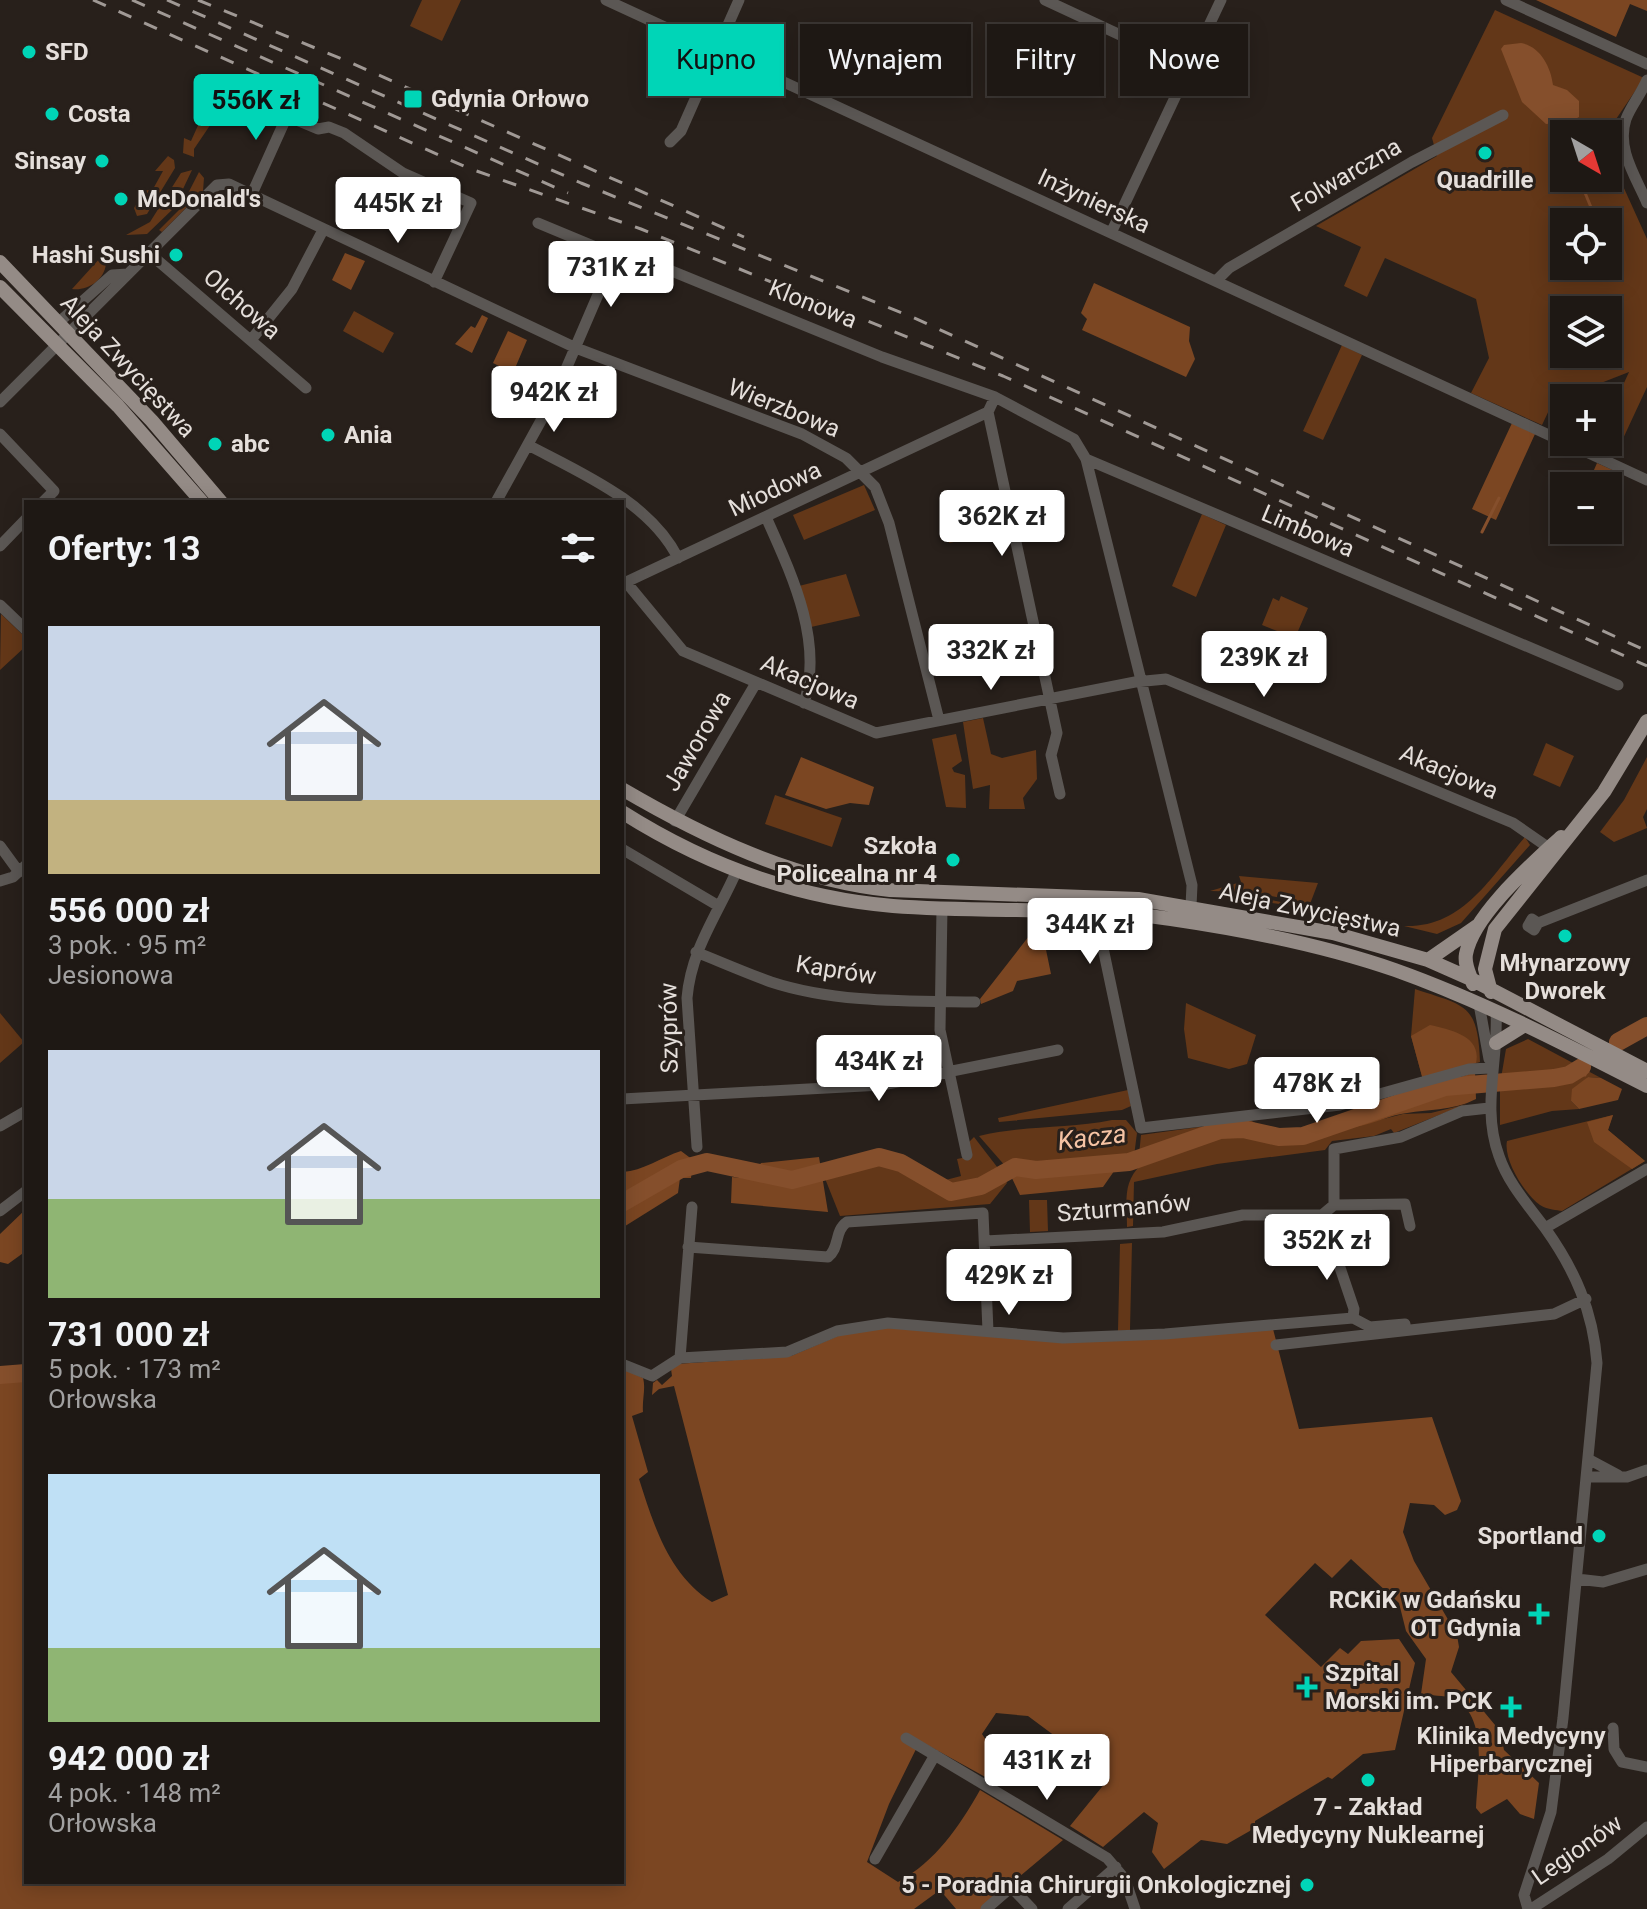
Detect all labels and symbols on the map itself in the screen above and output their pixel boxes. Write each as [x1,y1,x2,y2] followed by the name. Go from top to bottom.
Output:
[45,38,89,66] place label: SFD
[20,43,38,61] marker: SFD
[182,74,330,142] pin: 556K zł
[431,85,589,113] place label: Gdynia Orłowo
[402,88,424,110] marker: Gdynia Orłowo
[68,100,131,128] place label: Costa
[43,105,61,123] marker: Costa
[1550,120,1622,192] north arrow
[1286,132,1406,218] street label: Folwarczna
[1476,144,1494,162] marker: Quadrille
[14,147,87,175] place label: Sinsay
[93,152,111,170] marker: Sinsay
[1033,163,1155,239] street label: Inżynierska
[1436,166,1534,194] place label: Quadrille
[324,177,472,245] pin: 445K zł
[137,185,261,213] place label: McDonald's
[112,190,130,208] marker: McDonald's
[32,241,160,269] place label: Hashi Sushi
[537,241,685,309] pin: 731K zł
[167,246,185,264] marker: Hashi Sushi
[198,263,286,345] street label: Olchowa
[765,274,861,334] street label: Klonowa
[55,289,201,443] street label: Aleja Zwycięstwa
[480,366,628,434] pin: 942K zł
[724,373,844,443] street label: Wierzbowa
[344,421,393,449] place label: Ania
[319,426,337,444] marker: Ania
[231,430,270,458] place label: abc
[206,435,224,453] marker: abc
[724,455,826,523] street label: Miodowa
[928,490,1076,558] pin: 362K zł
[1257,499,1359,563] street label: Limbowa
[917,624,1065,692] pin: 332K zł
[1190,631,1338,699] pin: 239K zł
[757,649,863,715] street label: Akacjowa
[657,686,737,796] street label: Jaworowa
[1396,739,1502,805] street label: Akacjowa
[777,832,937,888] place label: Szkoła Policealna nr 4
[944,851,962,869] marker: Szkoła Policealna nr 4
[1217,877,1403,943] street label: Aleja Zwycięstwa
[1016,898,1164,966] pin: 344K zł
[1556,927,1574,945] marker: Młynarzowy Dworek
[1500,949,1631,1005] place label: Młynarzowy Dworek
[794,950,878,990] street label: Kaprów
[654,982,684,1074] street label: Szyprów
[805,1035,953,1103] pin: 434K zł
[1243,1057,1391,1125] pin: 478K zł
[1056,1118,1128,1156] water label: Kacza
[1056,1188,1192,1228] street label: Szturmanów
[1253,1214,1401,1282] pin: 352K zł
[935,1249,1083,1317] pin: 429K zł
[1478,1522,1583,1550] place label: Sportland
[1590,1527,1608,1545] marker: Sportland
[1329,1586,1521,1642] place label: RCKiK w Gdańsku OT Gdynia
[1528,1603,1550,1625] marker: RCKiK w Gdańsku OT Gdynia
[1325,1659,1493,1715] place label: Szpital Morski im. PCK
[1296,1676,1318,1698] marker: Szpital Morski im. PCK
[1500,1696,1522,1718] marker: Klinika Medycyny Hiperbarycznej
[1417,1722,1606,1778] place label: Klinika Medycyny Hiperbarycznej
[973,1734,1121,1802] pin: 431K zł
[1359,1771,1377,1789] marker: 7 - Zakład Medycyny Nuklearnej
[1252,1793,1484,1849] place label: 7 - Zakład Medycyny Nuklearnej
[1527,1809,1627,1891] street label: Legionów
[901,1871,1291,1899] place label: 5 - Poradnia Chirurgii Onkologicznej
[1298,1876,1316,1894] marker: 5 - Poradnia Chirurgii Onkologicznej

